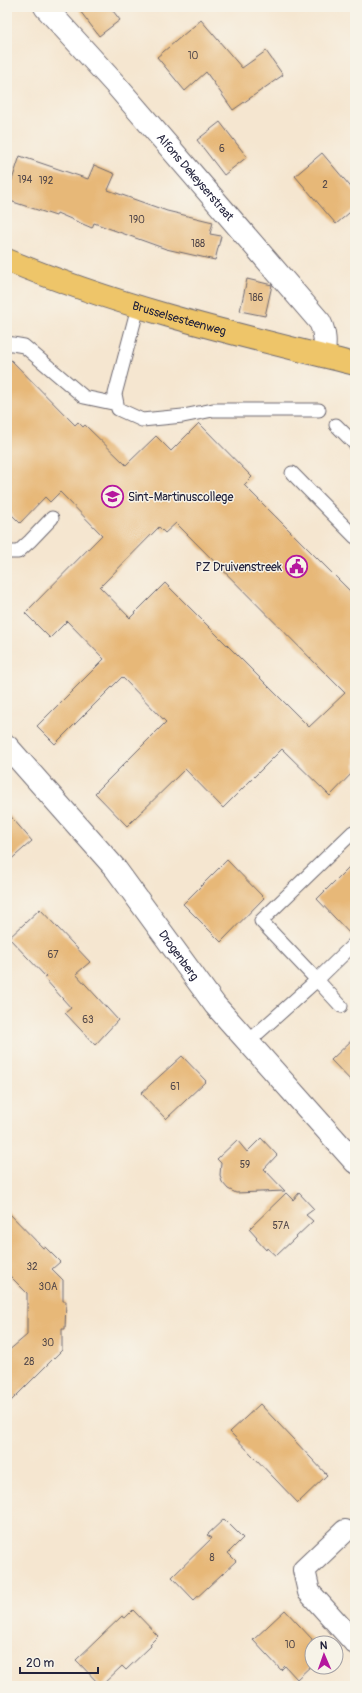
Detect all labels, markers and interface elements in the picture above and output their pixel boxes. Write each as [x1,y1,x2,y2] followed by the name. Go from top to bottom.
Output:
[188,50,199,62] house number: 10
[153,131,237,225] street label: Alfons Dekeyserstraat
[219,143,225,155] house number: 6
[18,174,33,186] house number: 194
[39,175,54,187] house number: 192
[322,179,328,191] house number: 2
[129,214,145,226] house number: 190
[191,238,205,250] house number: 188
[249,292,264,304] house number: 186
[130,298,228,339] street label: Brusselsesteenweg
[100,484,126,510] school or university icon: Sint-Martinuscollege
[128,490,233,505] place label: Sint-Martinuscollege
[284,554,310,580] public building icon: PZ Druivenstreek
[196,560,282,575] place label: PZ Druivenstreek
[155,927,202,984] street label: Drogenberg
[47,949,59,961] house number: 67
[82,1014,94,1026] house number: 63
[170,1081,180,1093] house number: 61
[240,1159,250,1171] house number: 59
[272,1220,290,1232] house number: 57A
[26,1261,38,1273] house number: 32
[39,1281,58,1293] house number: 30A
[42,1337,54,1349] house number: 30
[24,1356,34,1368] house number: 28
[209,1552,215,1564] house number: 8
[304,1635,344,1675] north arrow
[285,1639,296,1651] house number: 10
[320,1639,328,1652] text: N
[20,1649,98,1675] scale bar
[26,1656,55,1671] text: 20 m

